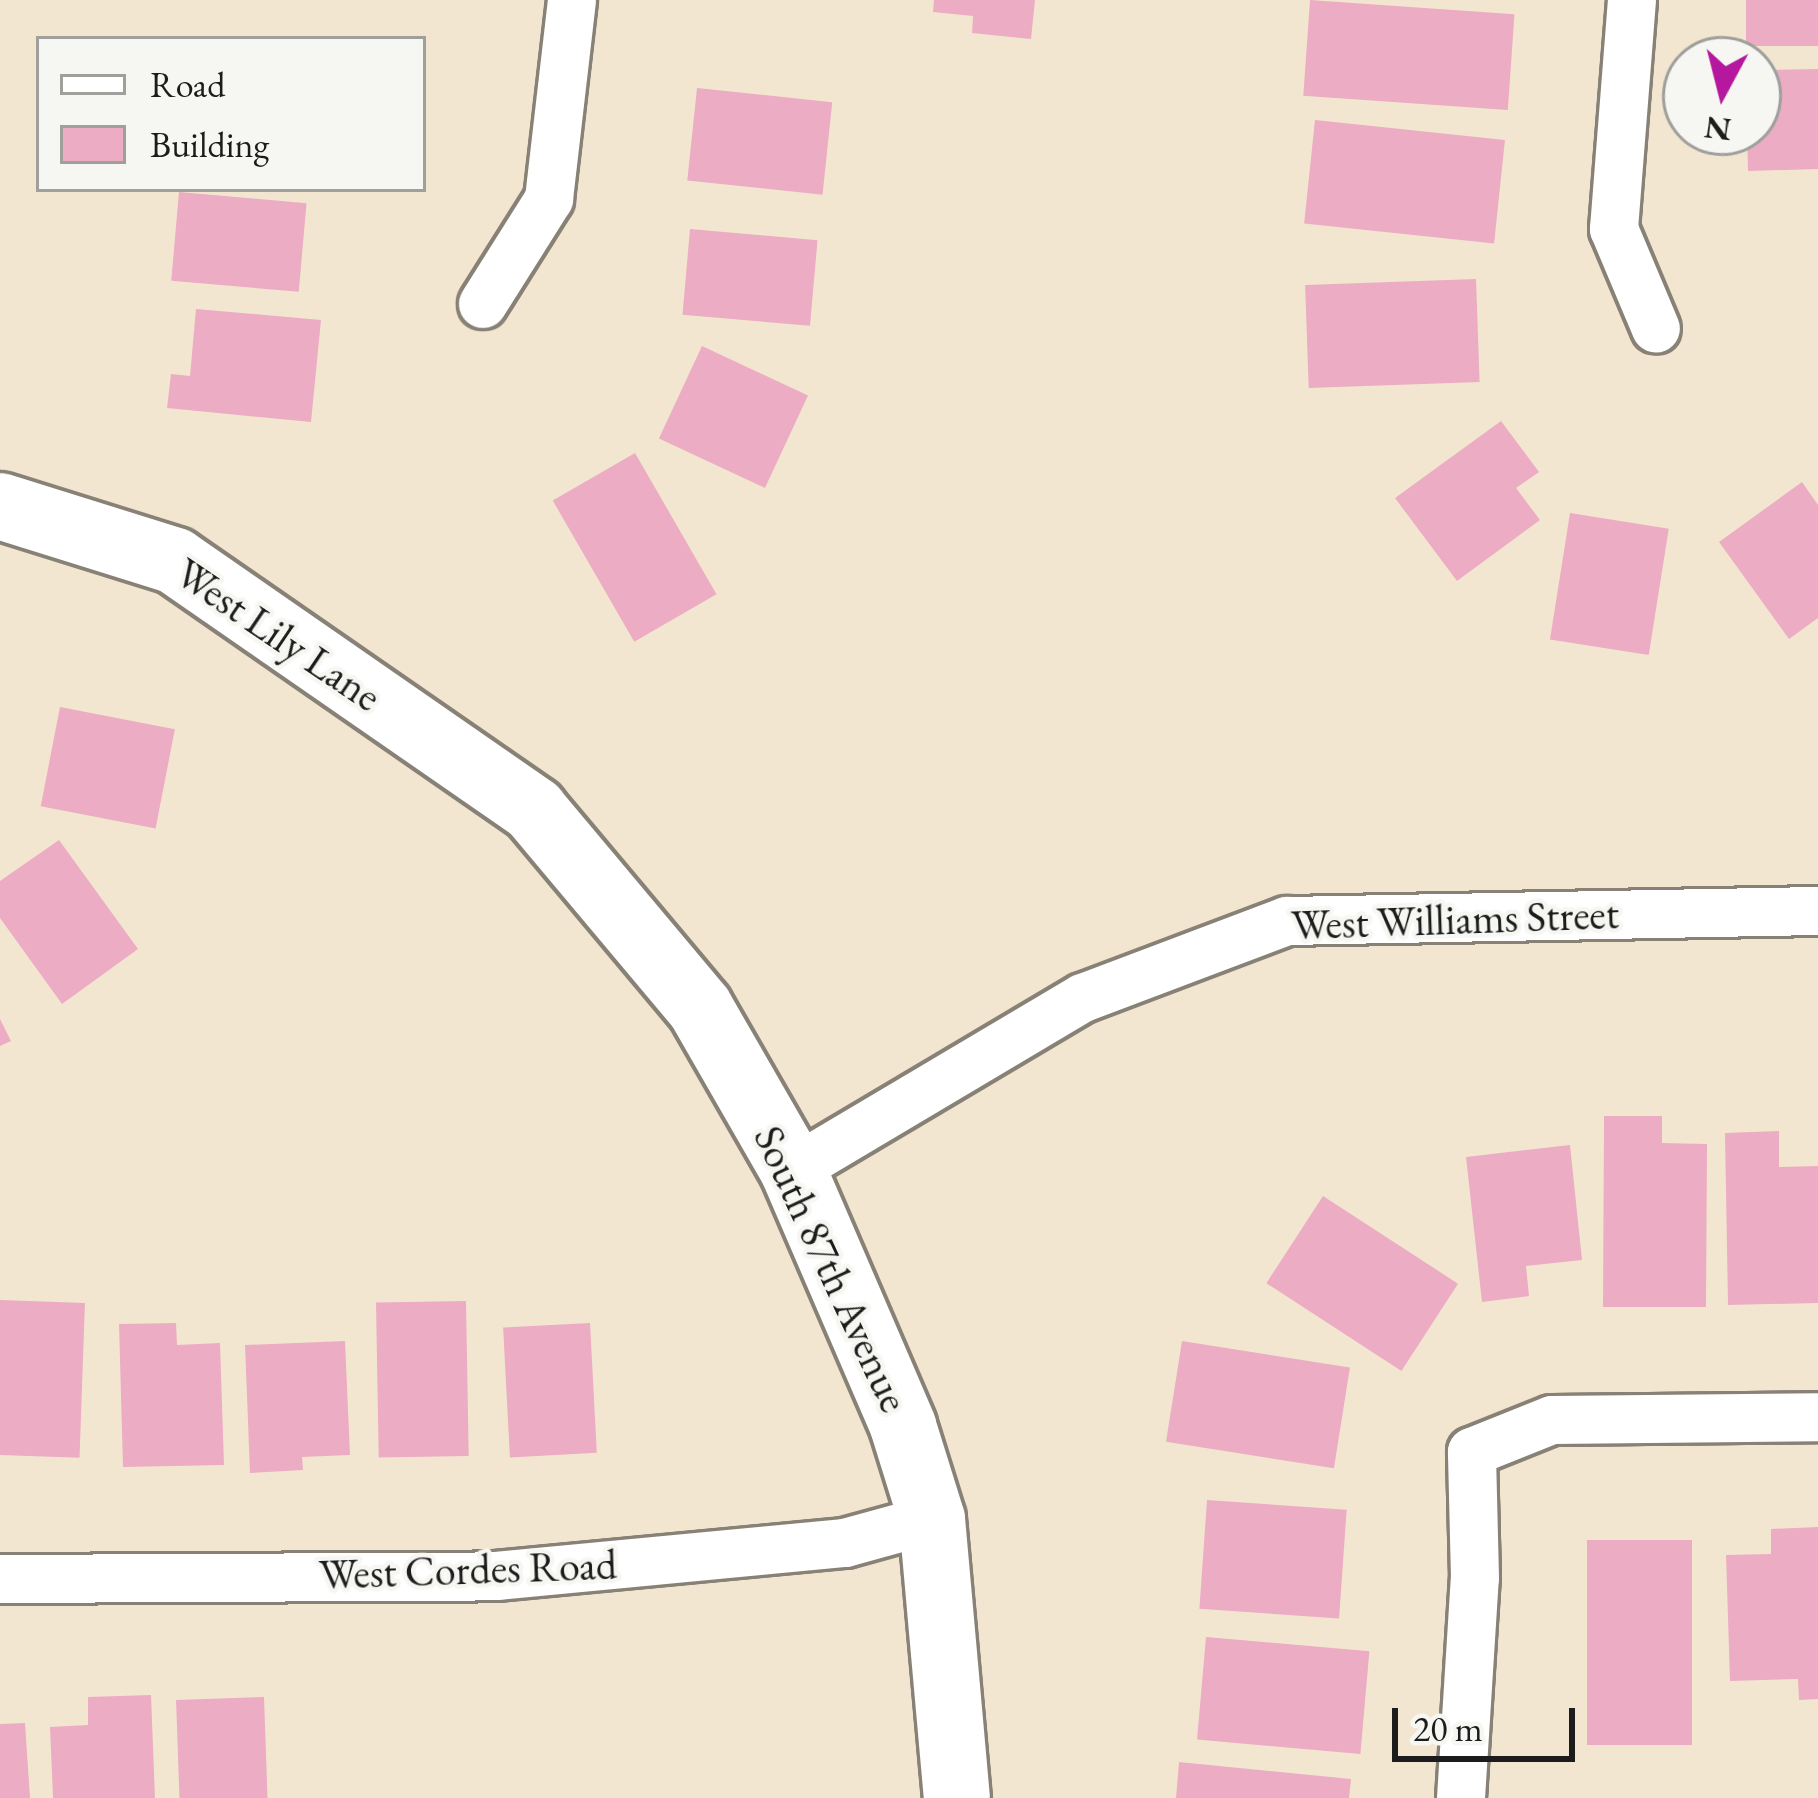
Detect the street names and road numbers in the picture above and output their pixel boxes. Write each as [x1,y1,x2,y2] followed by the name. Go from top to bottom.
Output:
[166,548,390,722] street label: West Lily Lane
[1290,889,1620,951] street label: West Williams Street
[743,1118,919,1420] street label: South 87th Avenue
[318,1540,618,1600] street label: West Cordes Road

